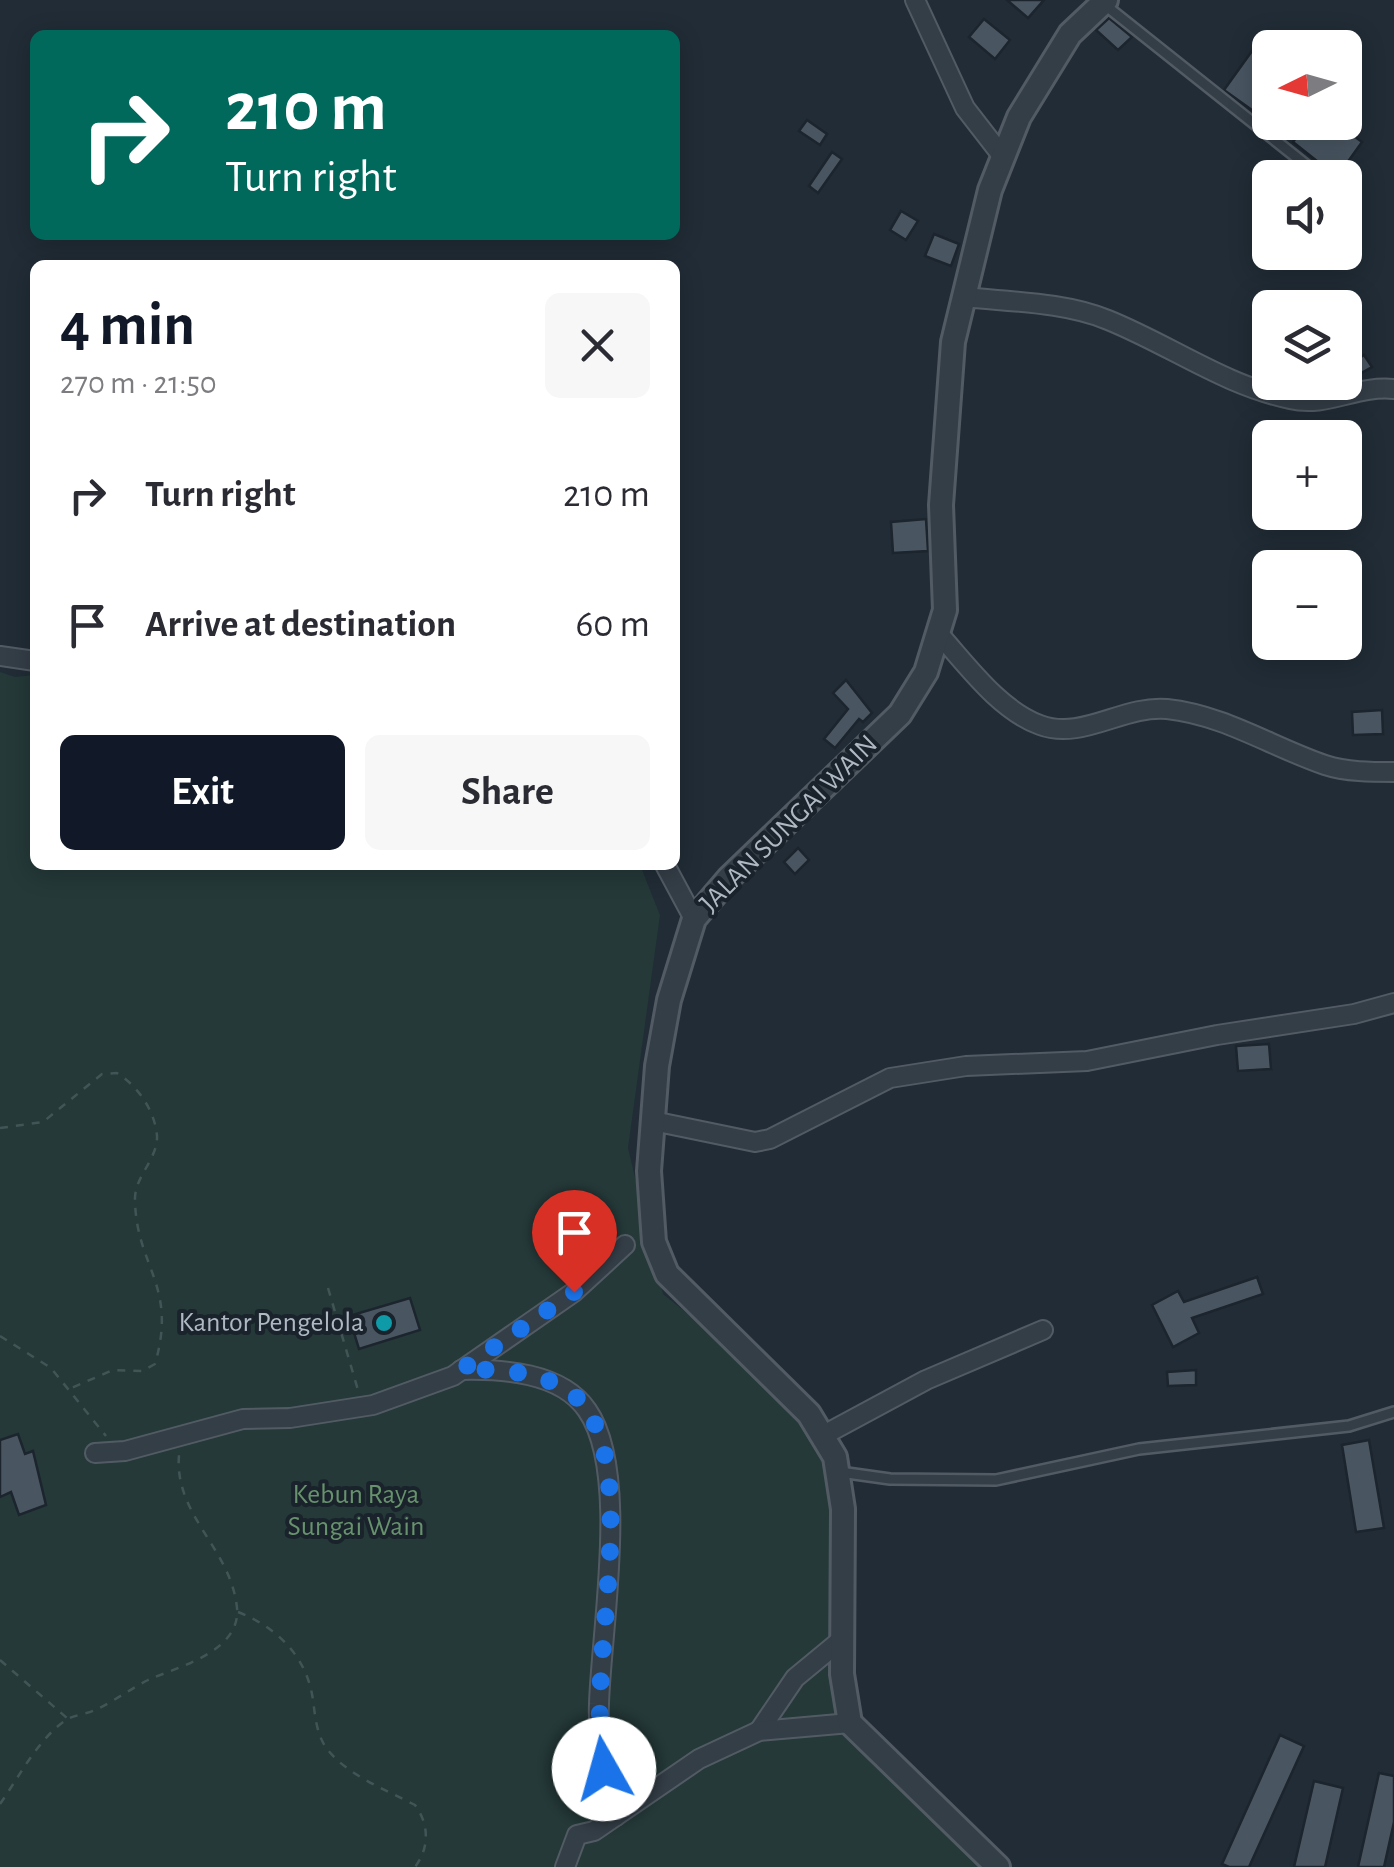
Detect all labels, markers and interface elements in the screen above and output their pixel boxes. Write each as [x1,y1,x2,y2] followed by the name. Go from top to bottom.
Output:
[1252,30,1362,140] north arrow
[1252,30,1362,660] map controls
[60,70,190,200] icon: right
[225,73,387,143] text: 210 m
[225,155,397,200] text: Turn right
[1252,160,1362,270] button: sound
[1252,290,1362,400] button: layers
[545,293,650,398] button: close
[60,296,195,356] text: 4 min
[60,367,217,399] text: 270 m · 21:50
[1252,420,1362,530] button: +
[60,468,115,523] icon: right
[145,476,295,514] text: Turn right
[563,476,650,514] text: 210 m
[1252,550,1362,660] button: −
[60,598,115,653] icon: arrive
[145,606,456,644] text: Arrive at destination
[575,606,650,644] text: 60 m
[695,730,883,918] street label: JALAN SUNGAI WAIN
[60,735,345,850] button: Exit
[365,735,650,850] button: Share
[532,1190,617,1293] pin
[547,1205,602,1260] icon: arrive
[178,1309,364,1337] place label: Kantor Pengelola
[373,1312,395,1334] marker: Kantor Pengelola
[288,1481,424,1541] park label: Kebun Raya Sungai Wain
[552,1717,656,1821] position arrow

